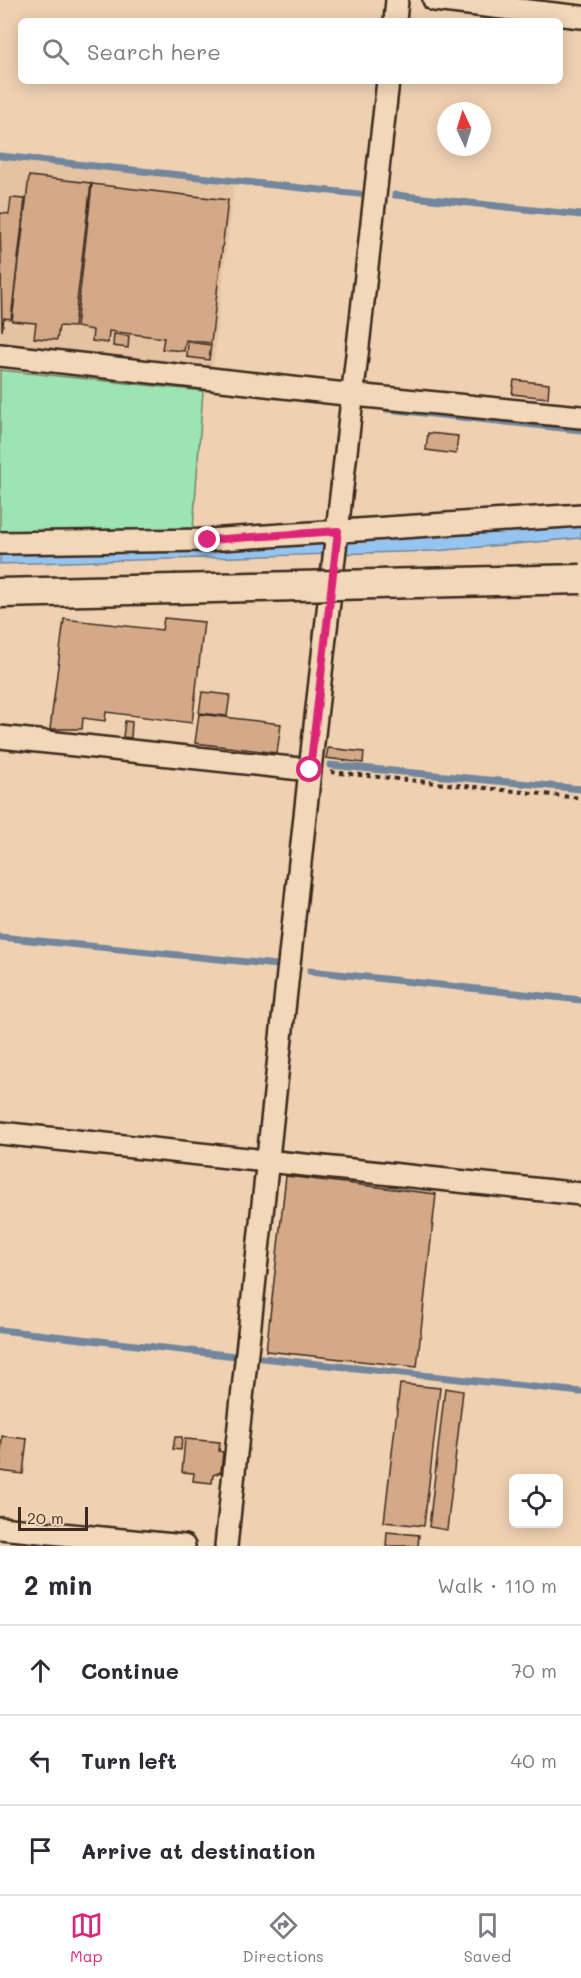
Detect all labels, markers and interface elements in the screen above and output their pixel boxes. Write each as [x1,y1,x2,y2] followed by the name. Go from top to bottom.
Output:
[18,18,563,84] search box
[39,35,72,68] icon: search
[87,37,221,66] text: Search here
[437,102,491,156] north arrow
[194,526,220,552] route end
[296,756,322,782] route start
[509,1474,563,1528] map controls
[509,1474,563,1528] button: locate
[18,1504,88,1532] scale bar
[27,1507,64,1528] text: 20 m
[24,1568,92,1602] text: 2 min
[437,1572,557,1598] text: Walk · 110 m
[24,1654,57,1687] icon: ahead
[81,1656,179,1685] text: Continue
[511,1657,557,1683] text: 70 m
[24,1744,57,1777] icon: left
[81,1746,177,1775] text: Turn left
[511,1747,557,1773] text: 40 m
[24,1834,57,1867] icon: arrive
[81,1836,316,1865] text: Arrive at destination
[70,1909,103,1966] tab: Map
[243,1909,324,1966] tab: Directions
[464,1909,511,1966] tab: Saved

